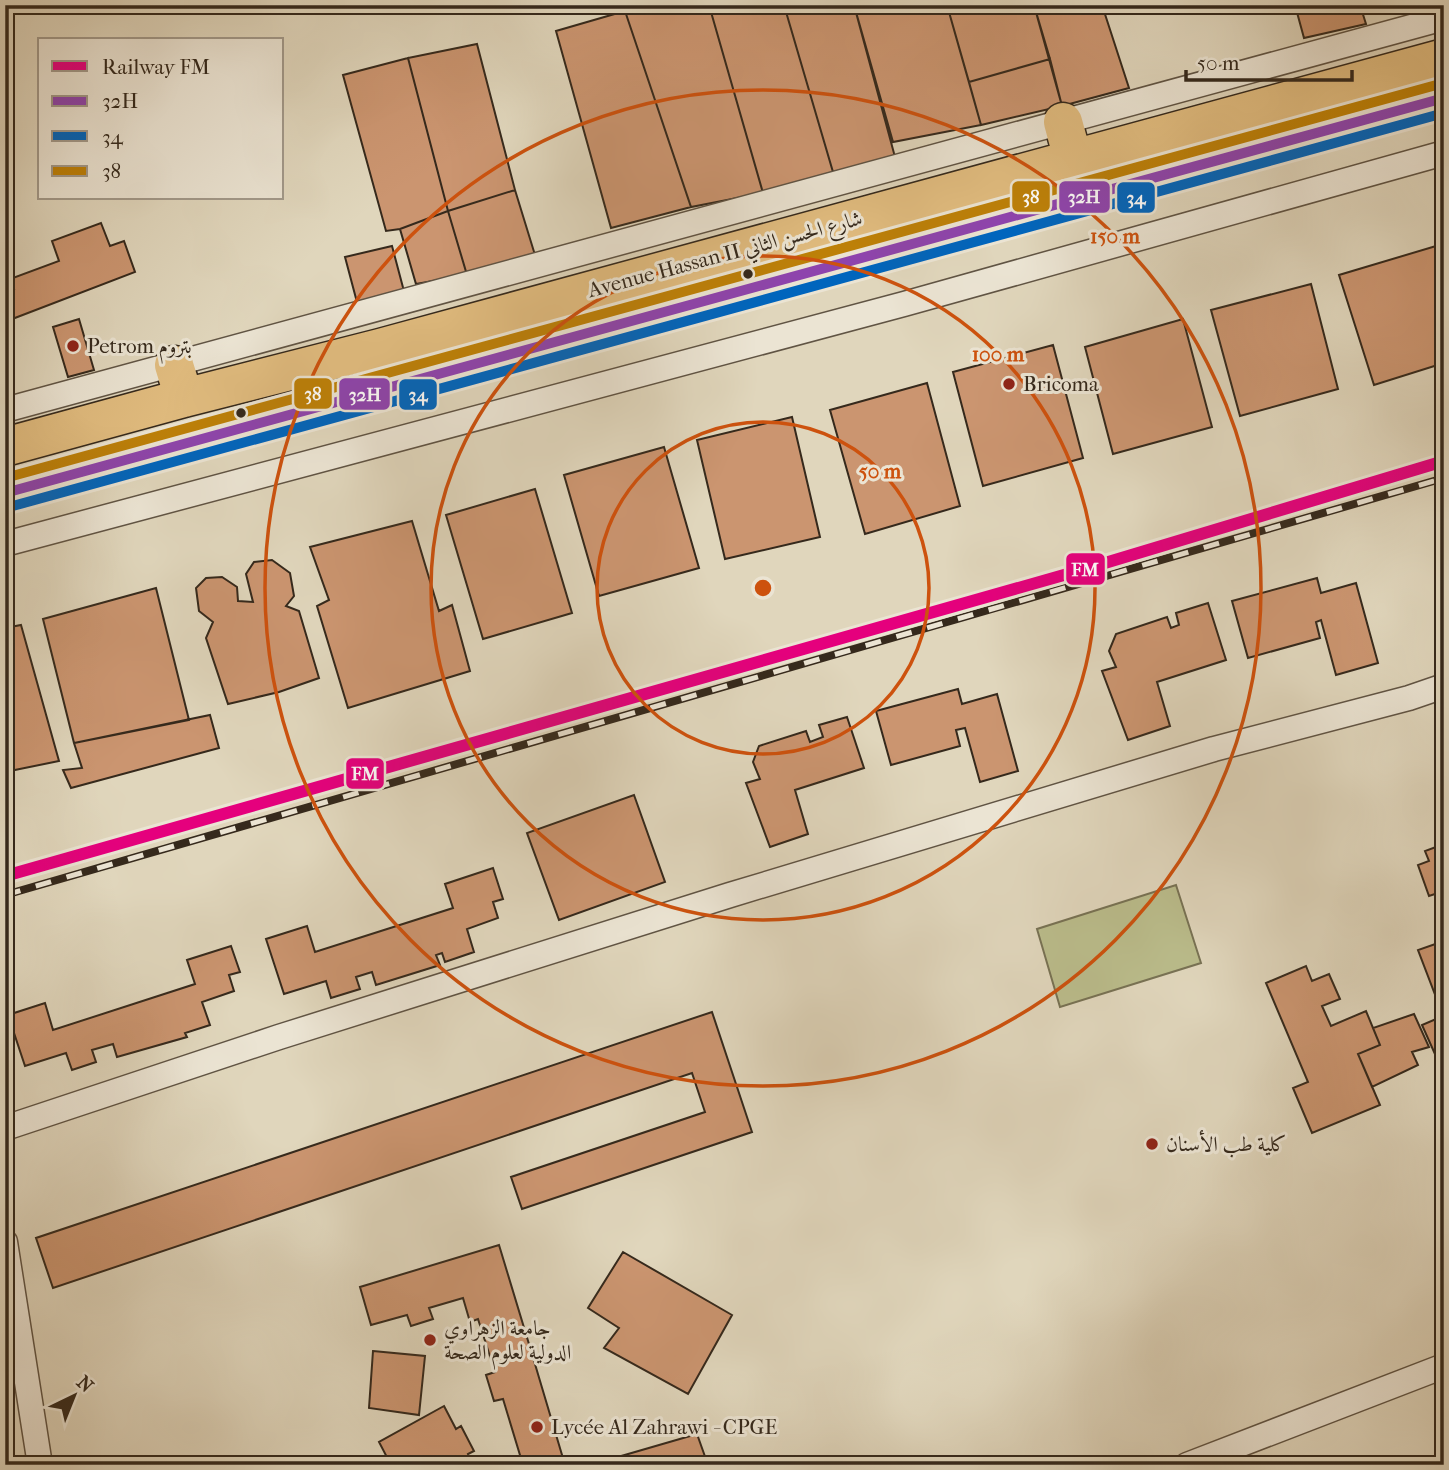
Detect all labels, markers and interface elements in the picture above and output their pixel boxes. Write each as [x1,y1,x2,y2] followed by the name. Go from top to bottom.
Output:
[38,38,284,200] legend
[1186,38,1353,82] scale bar
[1197,51,1240,75] text: 50 m
[102,55,210,79] text: Railway FM
[102,89,138,113] text: 32H
[102,125,124,149] text: 34
[102,159,121,183] text: 38
[1011,180,1051,213] line badge: 38
[1058,180,1111,214] line badge: 32H
[1116,181,1156,214] line badge: 34
[1022,186,1040,208] text: 38
[1068,186,1100,208] text: 32H
[1126,187,1146,209] text: 34
[584,206,866,308] street label: Avenue Hassan II شارع الحسن الثاني
[1090,224,1141,248] text: 150 m
[741,267,755,281] unlabelled marker
[87,334,192,364] place label: Petrom بتروم
[65,338,81,354] marker: Petrom بتروم
[972,342,1025,366] text: 100 m
[1023,372,1099,396] place label: Bricoma
[1001,376,1017,392] marker: Bricoma
[293,377,333,410] line badge: 38
[338,377,391,411] line badge: 32H
[398,378,438,411] line badge: 34
[304,383,322,405] text: 38
[349,384,381,406] text: 32H
[408,384,428,406] text: 34
[234,406,248,420] unlabelled marker
[859,459,902,483] text: 50 m
[1065,552,1106,586] line badge: FM
[1070,559,1099,581] text: FM
[751,576,775,600] centre of rings
[345,757,385,790] line badge: FM
[350,763,379,785] text: FM
[1166,1129,1287,1158] place label: كلية طب الأسنان
[1144,1136,1160,1152] marker: كلية طب الأسنان
[444,1316,571,1370] place label: جامعة الزهراوي الدولية لعلوم الصحة
[422,1332,438,1348] marker: جامعة الزهراوي الدولية لعلوم الصحة
[38,1362,108,1432] north arrow
[72,1371,98,1398] text: N
[551,1415,777,1439] place label: Lycée Al Zahrawi - CPGE
[529,1419,545,1435] marker: Lycée Al Zahrawi - CPGE

